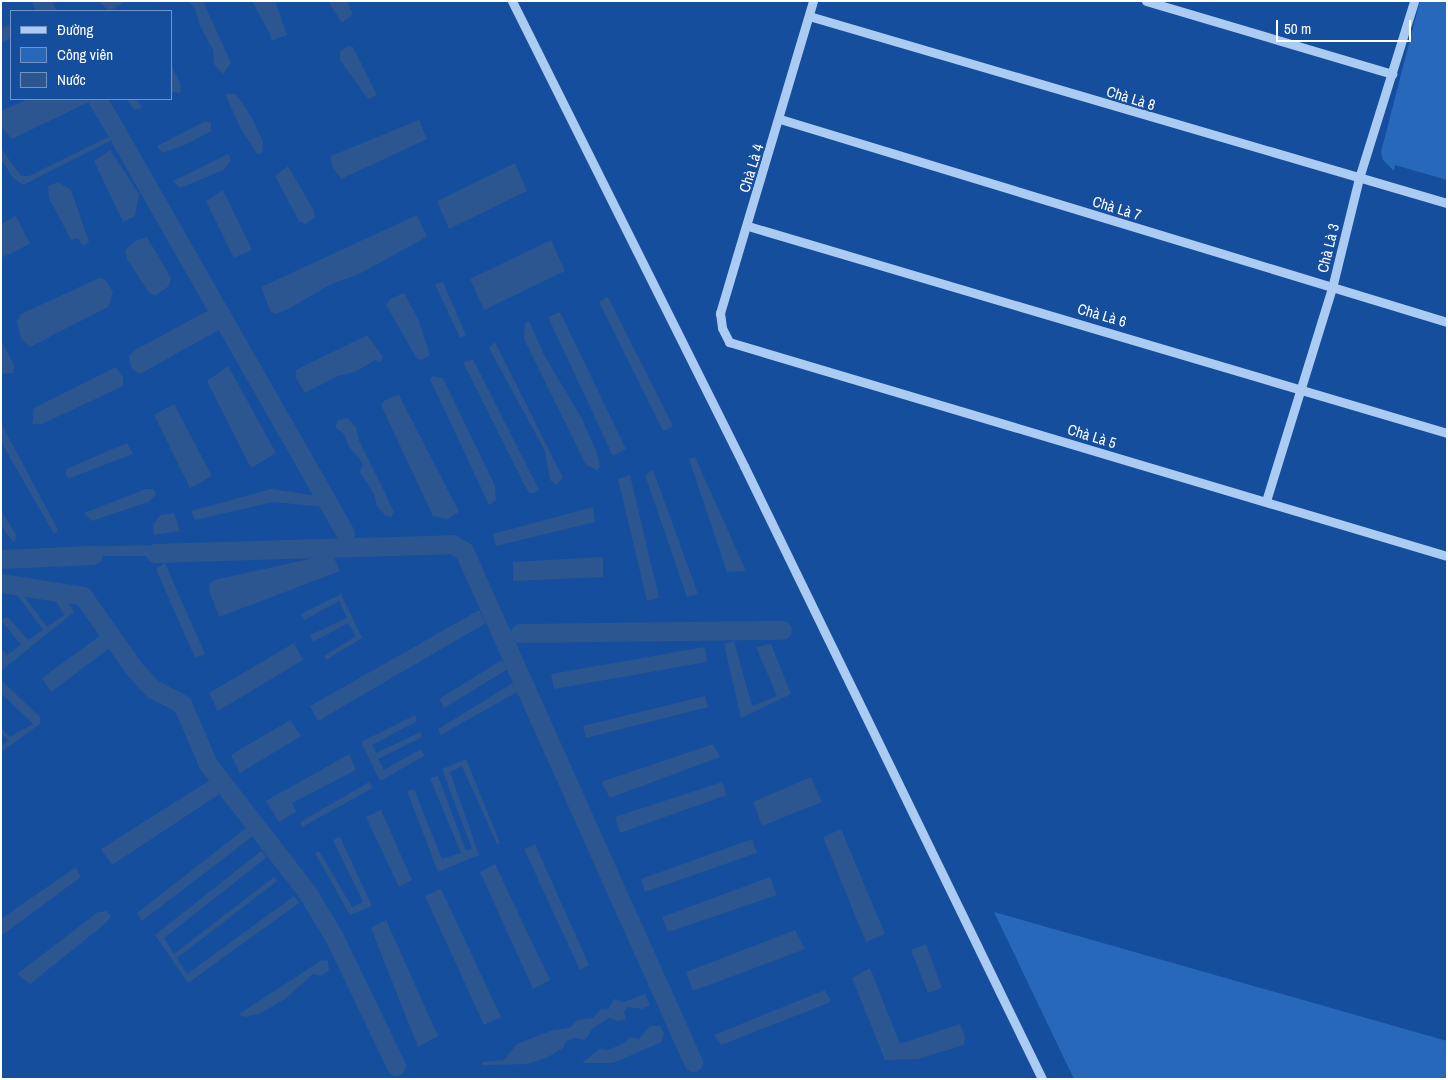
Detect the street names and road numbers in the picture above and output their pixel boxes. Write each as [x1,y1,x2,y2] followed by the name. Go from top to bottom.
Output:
[1104,82,1158,114] street label: Chà Là 8
[735,141,767,195] street label: Chà Là 4
[1090,192,1144,224] street label: Chà Là 7
[1313,222,1343,274] street label: Chà Là 3
[1076,299,1128,331] street label: Chà Là 6
[1065,420,1119,452] street label: Chà Là 5

